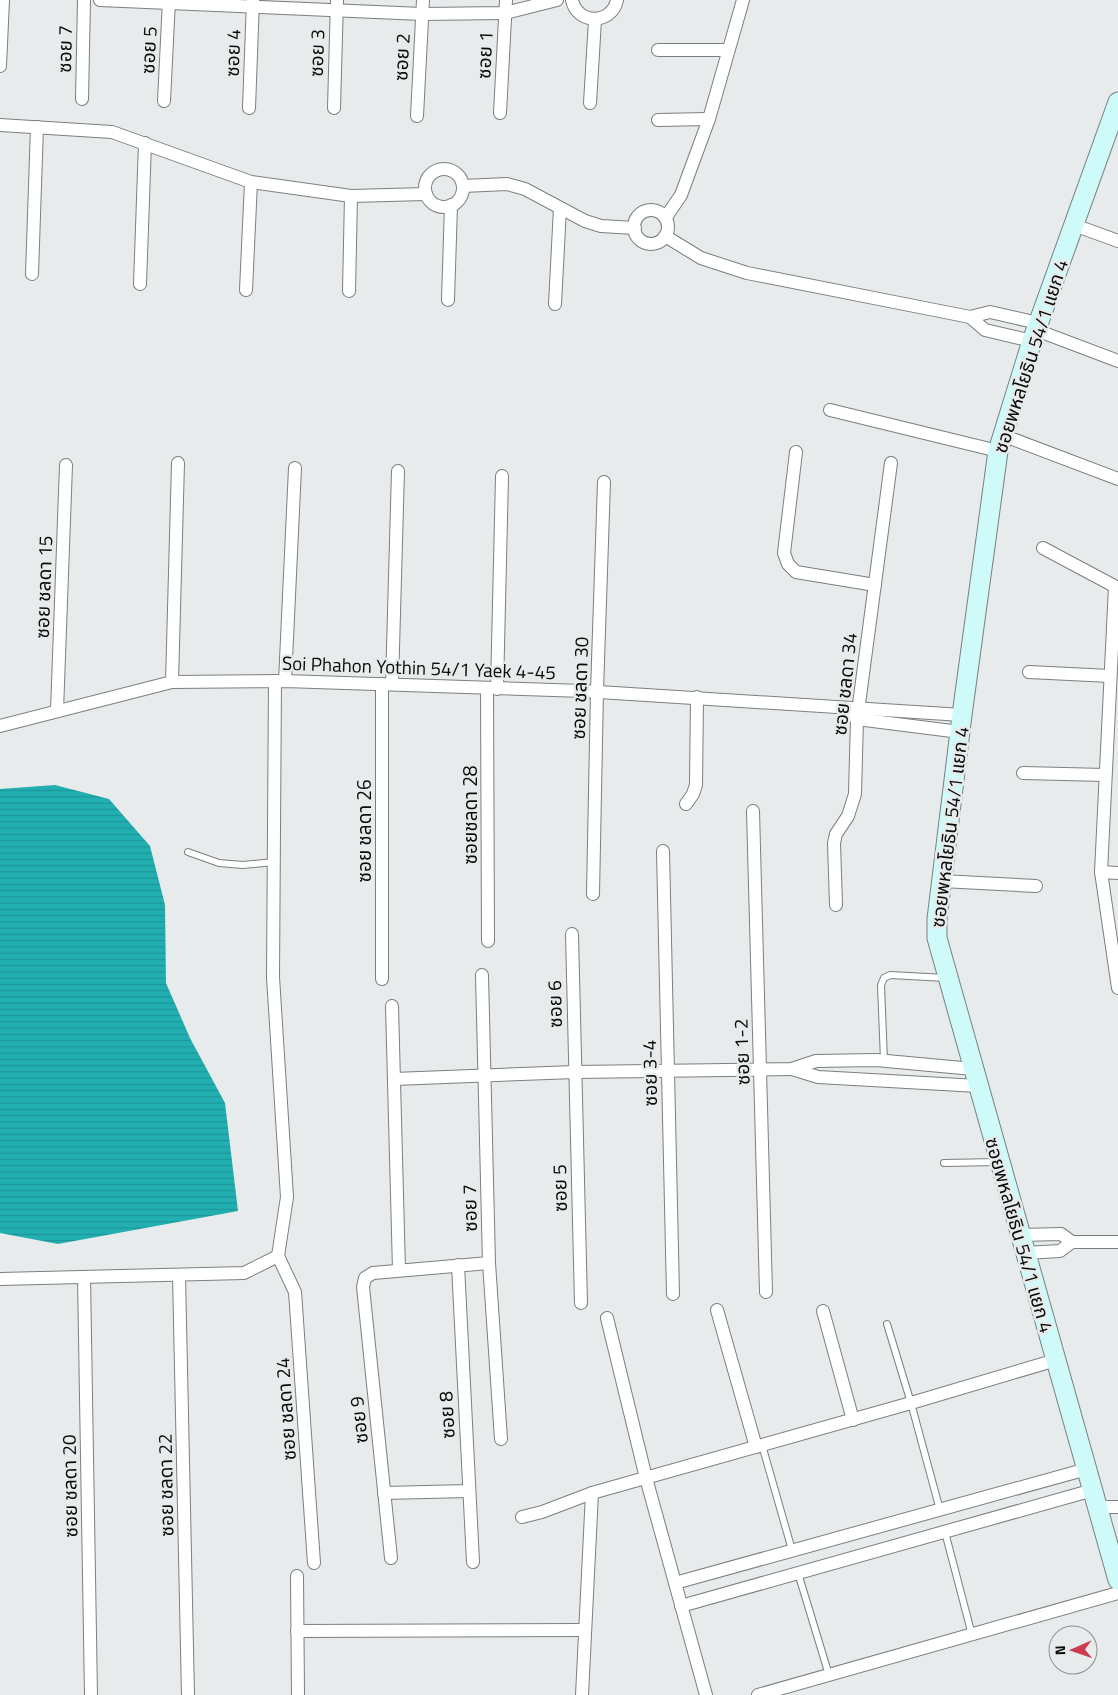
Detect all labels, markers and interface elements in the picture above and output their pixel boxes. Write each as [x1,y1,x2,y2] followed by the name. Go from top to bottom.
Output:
[49,25,79,73] street label: ซอย 7
[132,25,164,75] street label: ซอย 5
[217,29,247,77] street label: ซอย 4
[301,29,331,77] street label: ซอย 3
[468,30,500,80] street label: ซอย 1
[385,32,417,82] street label: ซอย 2
[985,255,1075,457] street label: ซอยพหลโยธิน 54/1 แยก 4
[27,535,59,639] street label: ซอย ชลดา 15
[824,631,864,737] street label: ซอย ชลดา 34
[563,636,595,740] street label: ซอย ชลดา 30
[282,648,556,686] street label: Soi Phahon Yothin 54/1 Yaek 4-45
[922,725,976,929] street label: ซอยพหลโยธิน 54/1 แยก 4
[455,765,484,864] street label: ซอยชลดา 28
[349,779,378,883] street label: ซอย ชลดา 26
[539,980,569,1028] street label: ซอย 6
[725,1018,757,1086] street label: ซอย 1-2
[634,1039,664,1107] street label: ซอย 3-4
[978,1134,1062,1336] street label: ซอยพหลโยธิน 54/1 แยก 4
[544,1164,574,1212] street label: ซอย 5
[454,1184,484,1232] street label: ซอย 7
[267,1357,303,1461] street label: ซอย ชลดา 24
[430,1390,462,1440] street label: ซอย 8
[341,1395,375,1445] street label: ซอย 9
[150,1433,180,1537] street label: ซอย ชลดา 22
[54,1434,84,1538] street label: ซอย ชลดา 20
[1048,1625,1098,1675] north arrow
[1049,1645,1070,1656] text: N

